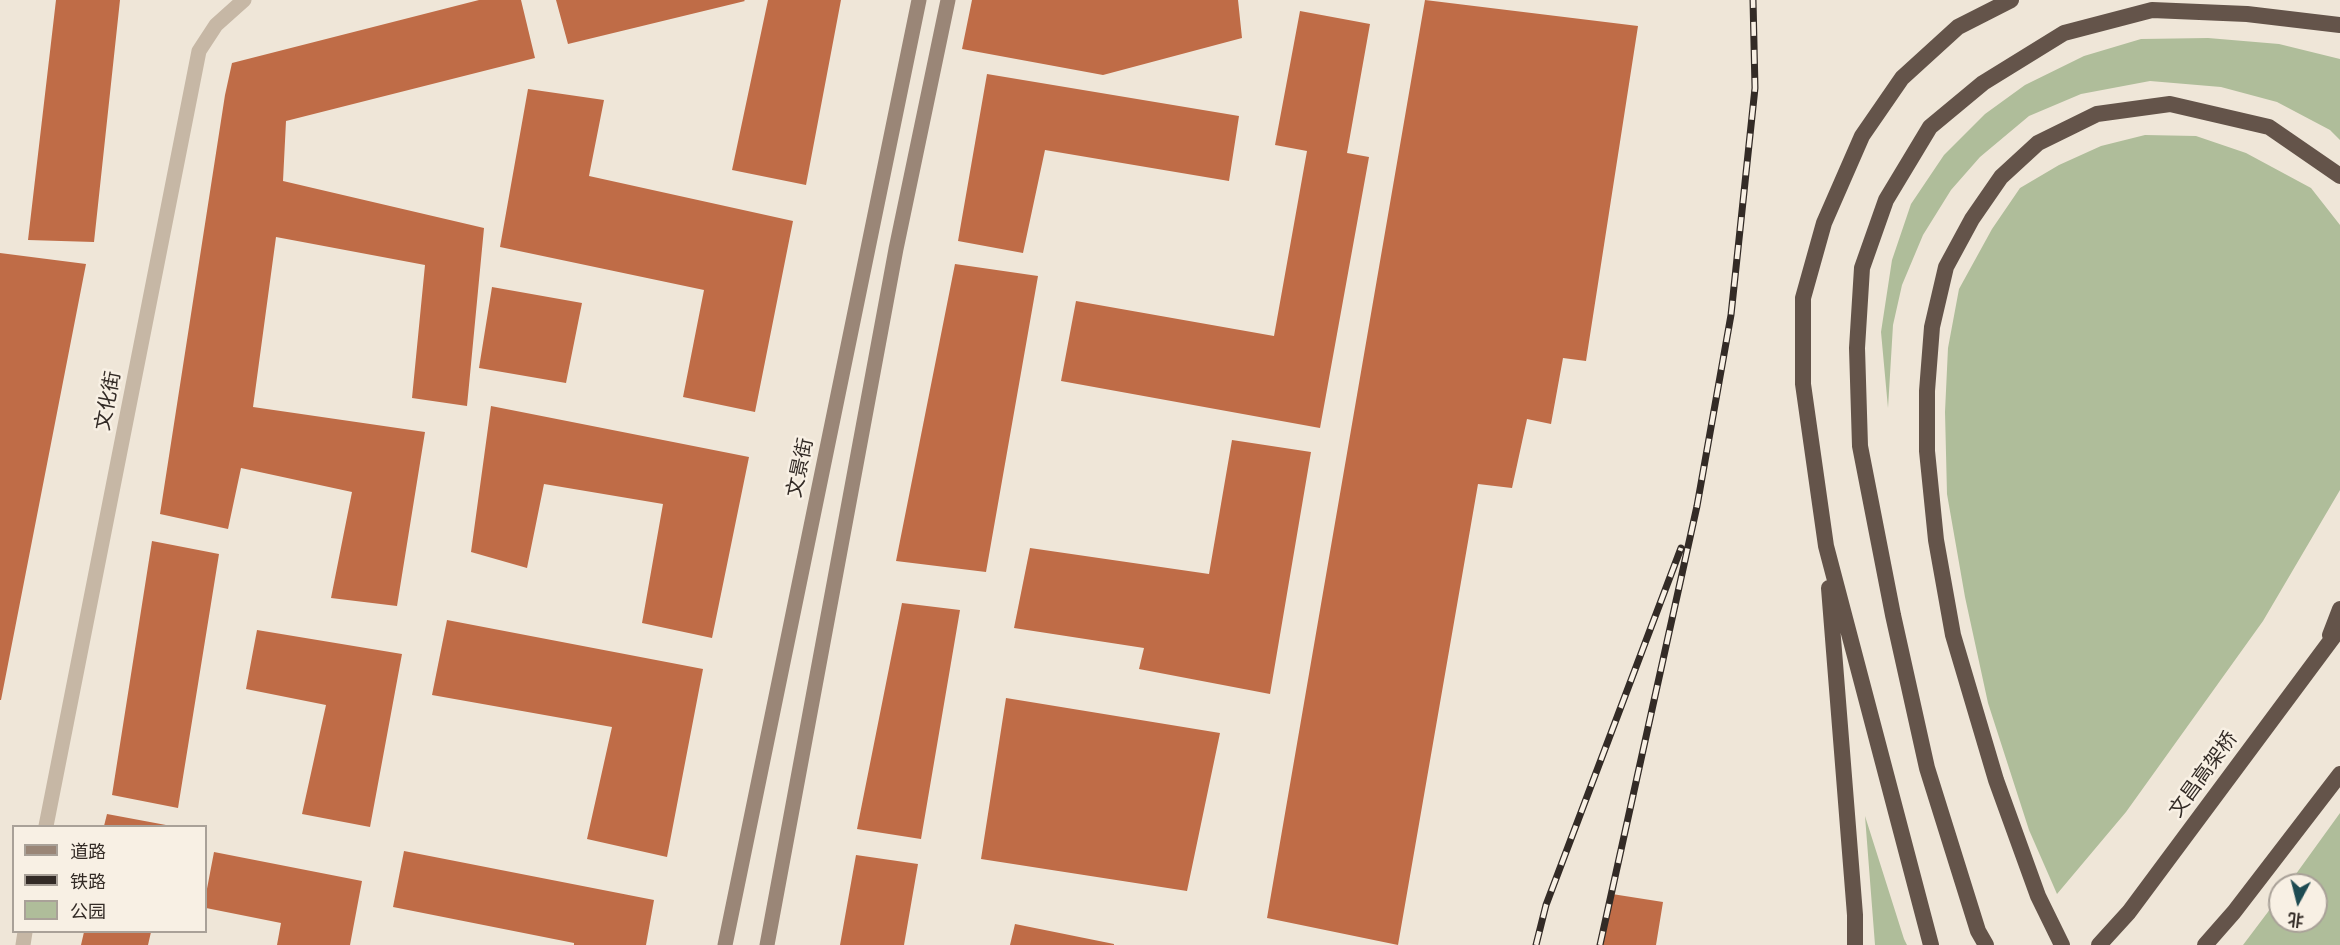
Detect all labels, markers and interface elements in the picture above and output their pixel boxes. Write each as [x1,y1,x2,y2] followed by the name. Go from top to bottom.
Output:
[91,369,127,433] street label: 文化街
[783,436,819,500] street label: 文景街
[2165,727,2243,823] street label: 文昌高架桥
[12,825,207,933] legend
[70,841,106,863] text: 道路
[70,871,106,893] text: 铁路
[2268,873,2328,933] north arrow
[70,901,106,923] text: 公园
[2287,908,2305,930] text: 北

